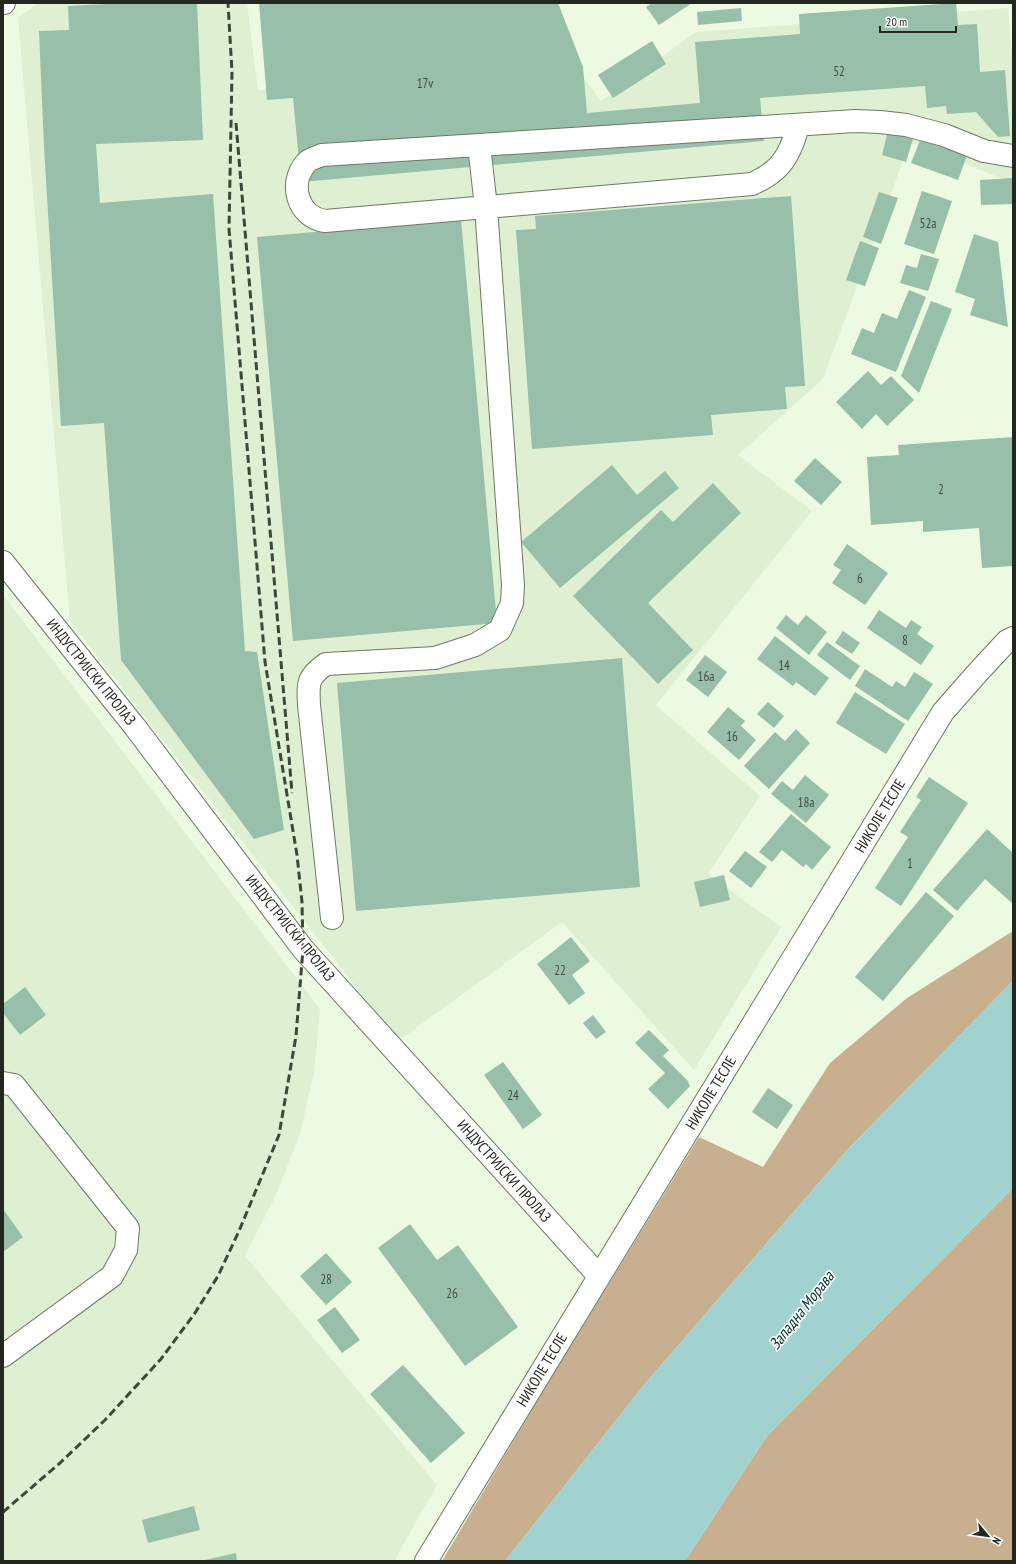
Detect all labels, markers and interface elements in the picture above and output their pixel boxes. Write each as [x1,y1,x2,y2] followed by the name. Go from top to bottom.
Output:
[880,8,956,34] scale bar
[886,14,907,29] text: 20 m
[833,63,845,80] house number: 52
[417,75,433,92] house number: 17v
[920,215,936,232] house number: 52a
[938,481,944,498] house number: 2
[857,570,863,587] house number: 6
[43,615,140,729] street label: ИНДУСТРИЈСКИ ПРОЛАЗ
[902,632,908,649] house number: 8
[778,657,790,674] house number: 14
[698,668,714,685] house number: 16a
[726,728,738,745] house number: 16
[850,776,909,856] street label: НИКОЛЕ ТЕСЛЕ
[798,794,814,811] house number: 18a
[907,855,913,872] house number: 1
[242,871,339,985] street label: ИНДУСТРИЈСКИ ПРОЛАЗ
[554,962,566,979] house number: 22
[681,1053,740,1133] street label: НИКОЛЕ ТЕСЛЕ
[507,1087,519,1104] house number: 24
[453,1115,555,1226] street label: ИНДУСТРИЈСКИ ПРОЛАЗ
[764,1266,839,1353] water label: Западна Морава
[320,1271,332,1288] house number: 28
[446,1285,458,1302] house number: 26
[512,1330,571,1410] street label: НИКОЛЕ ТЕСЛЕ
[968,1516,1008,1556] north arrow
[989,1535,1004,1547] text: N

